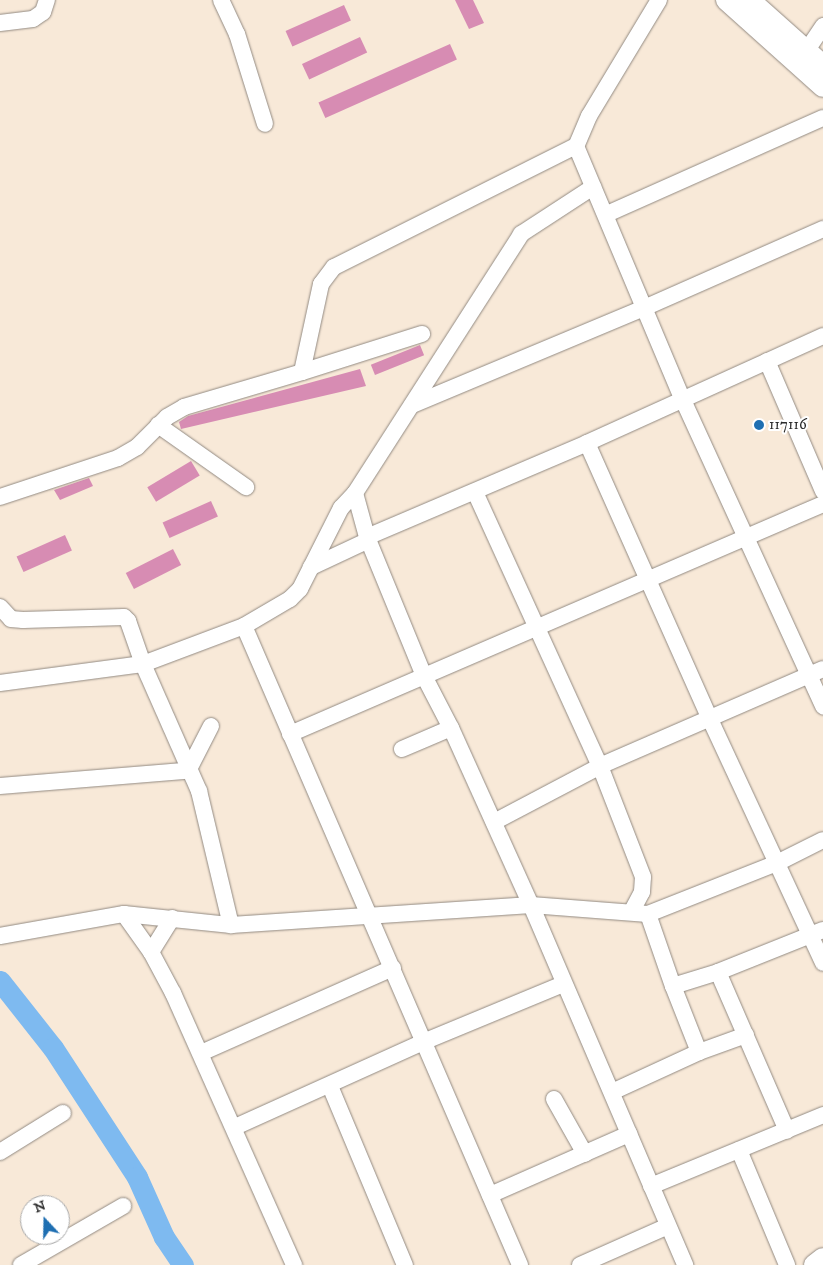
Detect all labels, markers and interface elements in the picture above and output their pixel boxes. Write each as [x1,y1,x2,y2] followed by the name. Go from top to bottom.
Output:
[769,416,807,434] place label: 117116
[753,419,765,431] marker: 117116
[20,1195,70,1245] north arrow
[31,1196,49,1217] text: N

